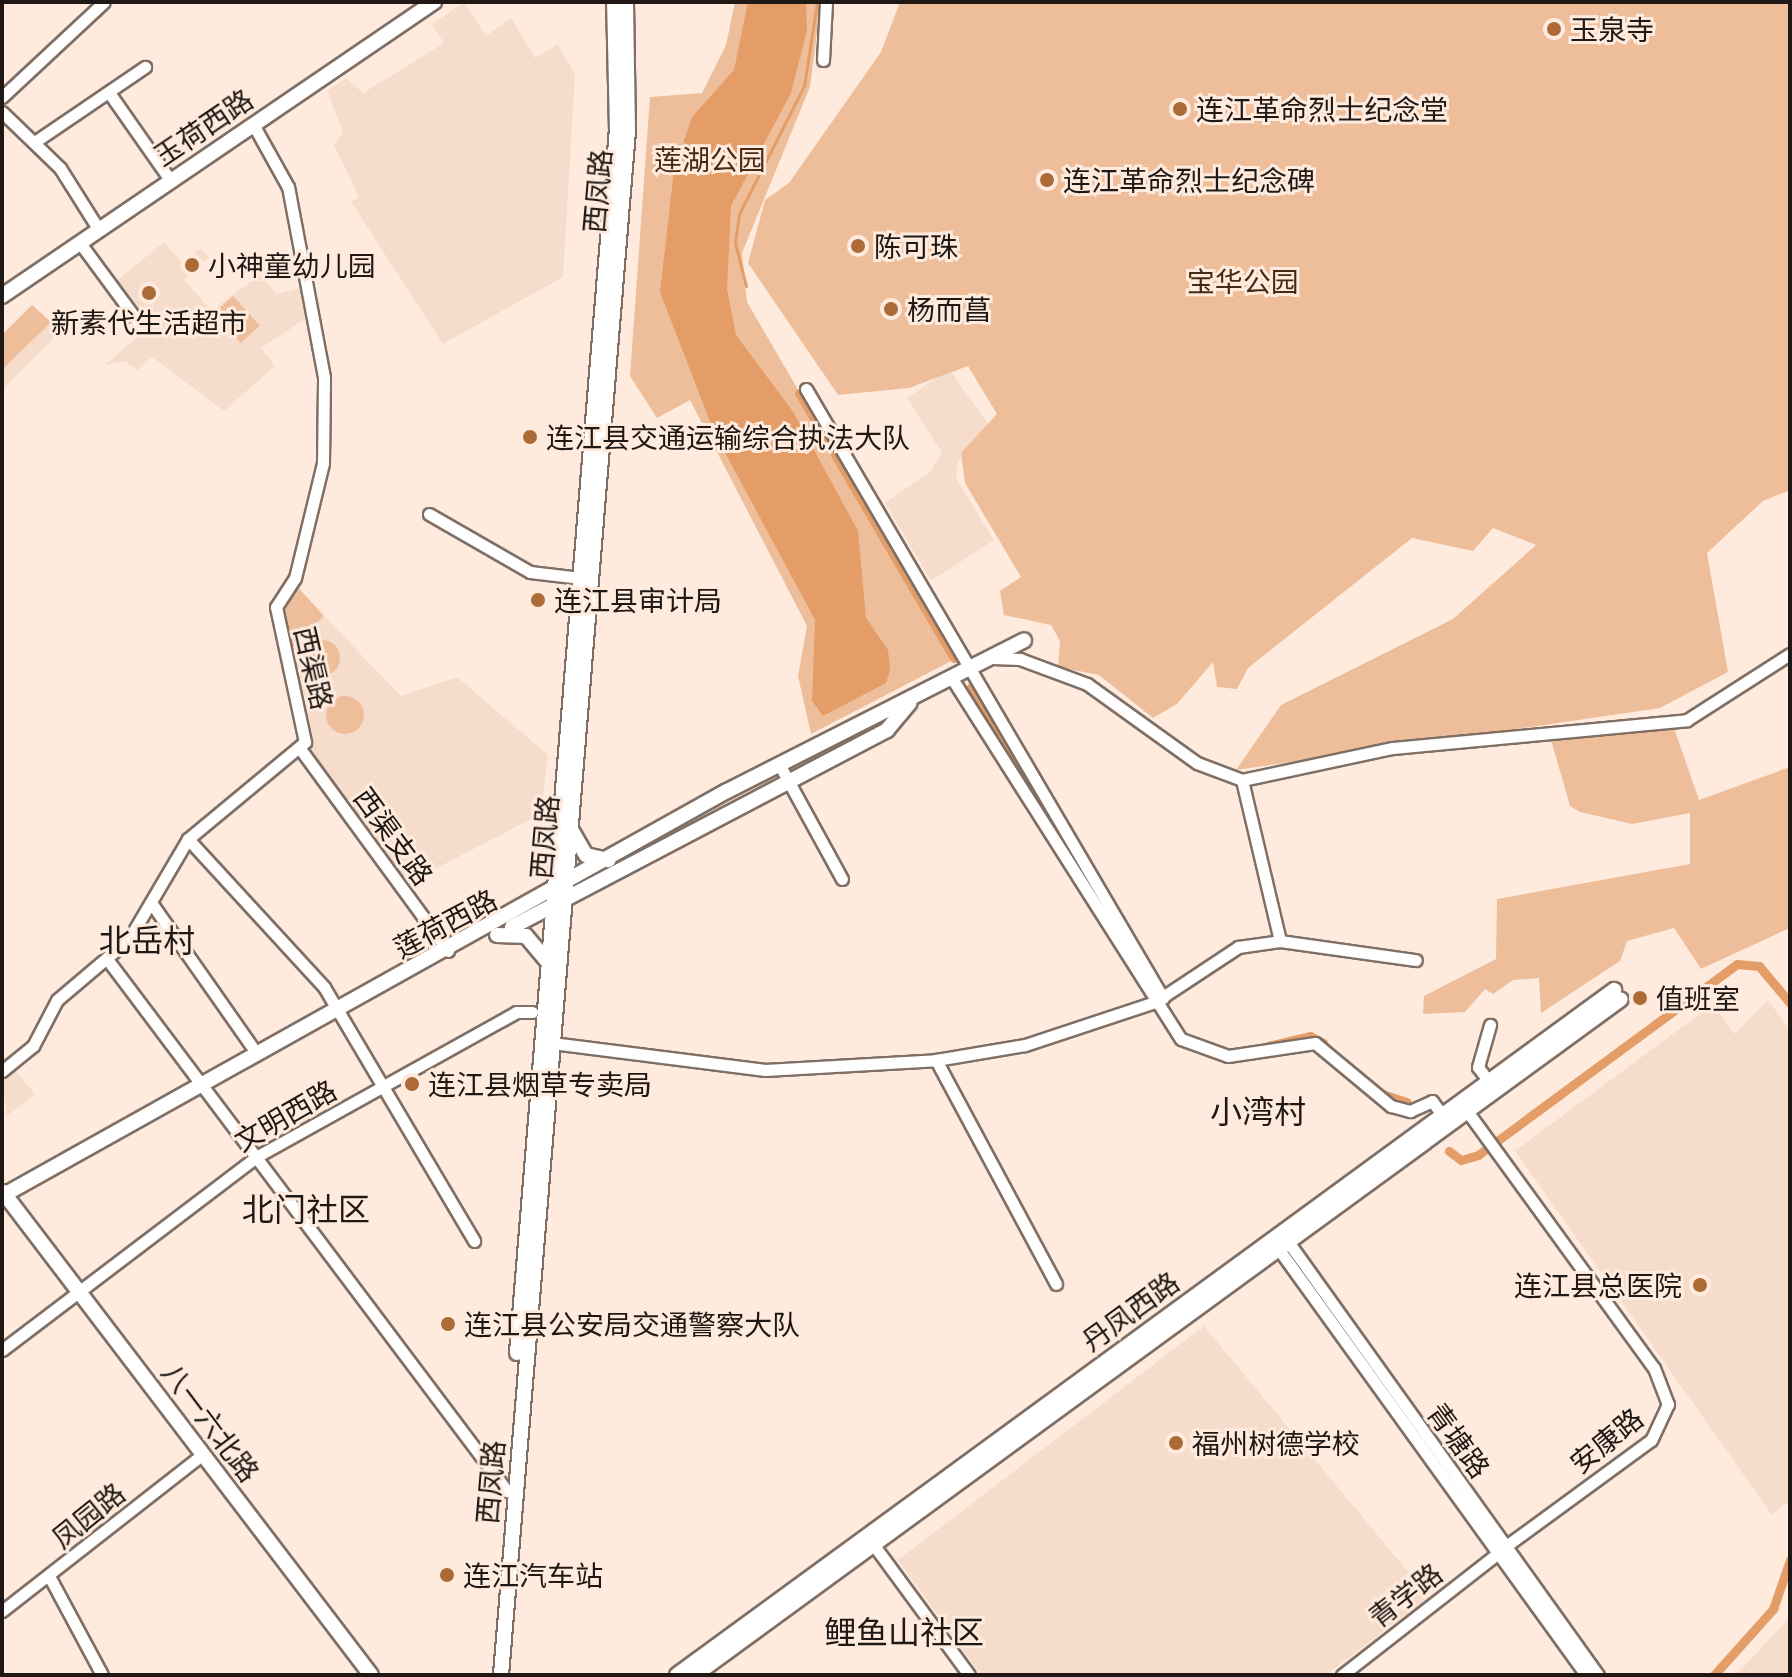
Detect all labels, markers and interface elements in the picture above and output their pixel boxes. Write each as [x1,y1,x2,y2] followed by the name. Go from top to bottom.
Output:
[1570,12,1654,46] place label: 玉泉寺
[1545,20,1563,38] marker: 玉泉寺
[147,82,259,172] street label: 玉荷西路
[1196,92,1448,126] place label: 连江革命烈士纪念堂
[1171,100,1189,118] marker: 连江革命烈士纪念堂
[654,142,766,176] park label: 莲湖公园
[577,148,617,234] street label: 西凤路
[1063,163,1315,197] place label: 连江革命烈士纪念碑
[1038,171,1056,189] marker: 连江革命烈士纪念碑
[874,229,958,263] place label: 陈可珠
[849,237,867,255] marker: 陈可珠
[208,248,376,282] place label: 小神童幼儿园
[183,256,201,274] marker: 小神童幼儿园
[1187,264,1299,298] park label: 宝华公园
[140,284,158,302] marker: 新素代生活超市
[907,292,991,326] place label: 杨而菖
[882,300,900,318] marker: 杨而菖
[51,305,247,339] place label: 新素代生活超市
[546,420,910,454] place label: 连江县交通运输综合执法大队
[521,428,539,446] marker: 连江县交通运输综合执法大队
[554,583,722,617] place label: 连江县审计局
[529,591,547,609] marker: 连江县审计局
[288,623,340,713] street label: 西渠路
[347,781,441,891] street label: 西渠支路
[524,794,564,880] street label: 西凤路
[388,882,502,964] street label: 莲荷西路
[99,921,195,959] district label: 北岳村
[1656,981,1740,1015] place label: 值班室
[1631,989,1649,1007] marker: 值班室
[428,1067,652,1101] place label: 连江县烟草专卖局
[228,1072,342,1158] street label: 文明西路
[403,1075,421,1093] marker: 连江县烟草专卖局
[1210,1092,1306,1130] district label: 小湾村
[242,1190,370,1228] district label: 北门社区
[1075,1264,1185,1358] street label: 丹凤西路
[1514,1268,1682,1302] place label: 连江县总医院
[1689,1274,1711,1296] marker: 连江县总医院
[464,1307,800,1341] place label: 连江县公安局交通警察大队
[439,1315,457,1333] marker: 连江县公安局交通警察大队
[155,1356,267,1488] street label: 八一六北路
[1421,1396,1497,1484] street label: 青塘路
[1563,1401,1649,1479] street label: 安康路
[1192,1426,1360,1460] place label: 福州树德学校
[1167,1434,1185,1452] marker: 福州树德学校
[470,1439,510,1525] street label: 西凤路
[45,1476,131,1554] street label: 凤园路
[1362,1556,1448,1634] street label: 青学路
[463,1558,603,1592] place label: 连江汽车站
[438,1566,456,1584] marker: 连江汽车站
[824,1613,984,1651] district label: 鲤鱼山社区

